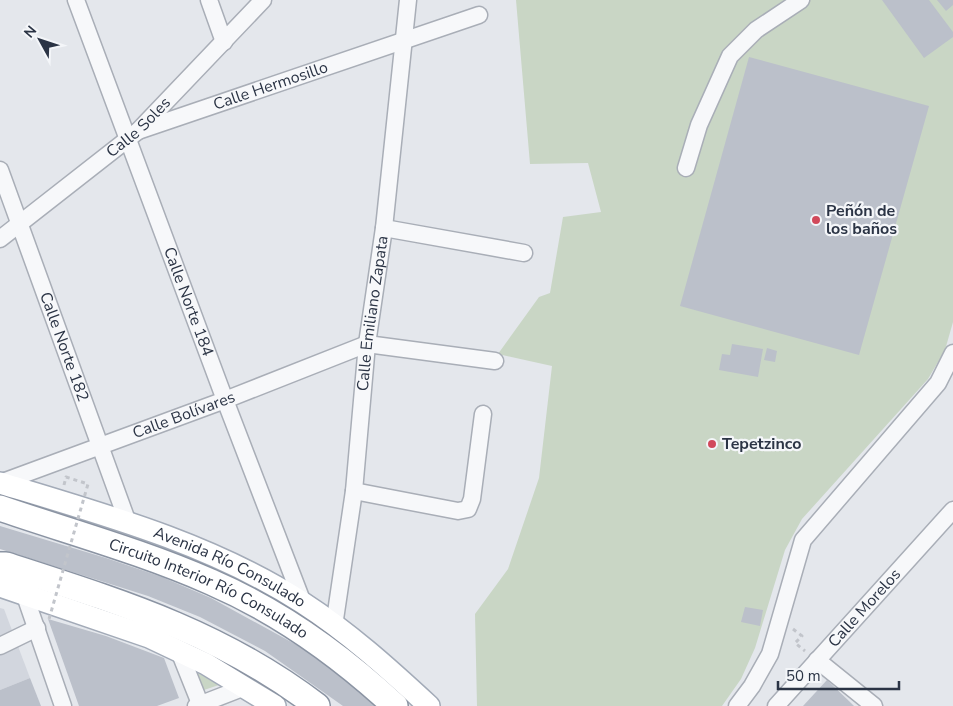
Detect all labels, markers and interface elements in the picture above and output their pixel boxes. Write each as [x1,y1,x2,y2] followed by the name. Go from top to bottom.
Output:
[15,15,65,65] north arrow
[20,22,41,42] text: N
[210,56,331,116] street label: Calle Hermosillo
[102,92,176,163] street label: Calle Soles
[826,200,897,240] place label: Peñón de los baños
[810,214,822,226] marker: Peñón de los baños
[352,234,394,392] street label: Calle Emiliano Zapata
[158,244,219,360] street label: Calle Norte 184
[34,289,94,405] street label: Calle Norte 182
[130,386,238,444] street label: Calle Bolívares
[722,433,801,455] place label: Tepetzinco
[706,438,718,450] marker: Tepetzinco
[150,522,310,613] street label: Avenida Río Consulado
[106,533,313,644] street label: Circuito Interior Río Consulado
[823,564,906,652] street label: Calle Morelos
[778,658,899,690] scale bar
[786,666,821,686] text: 50 m

